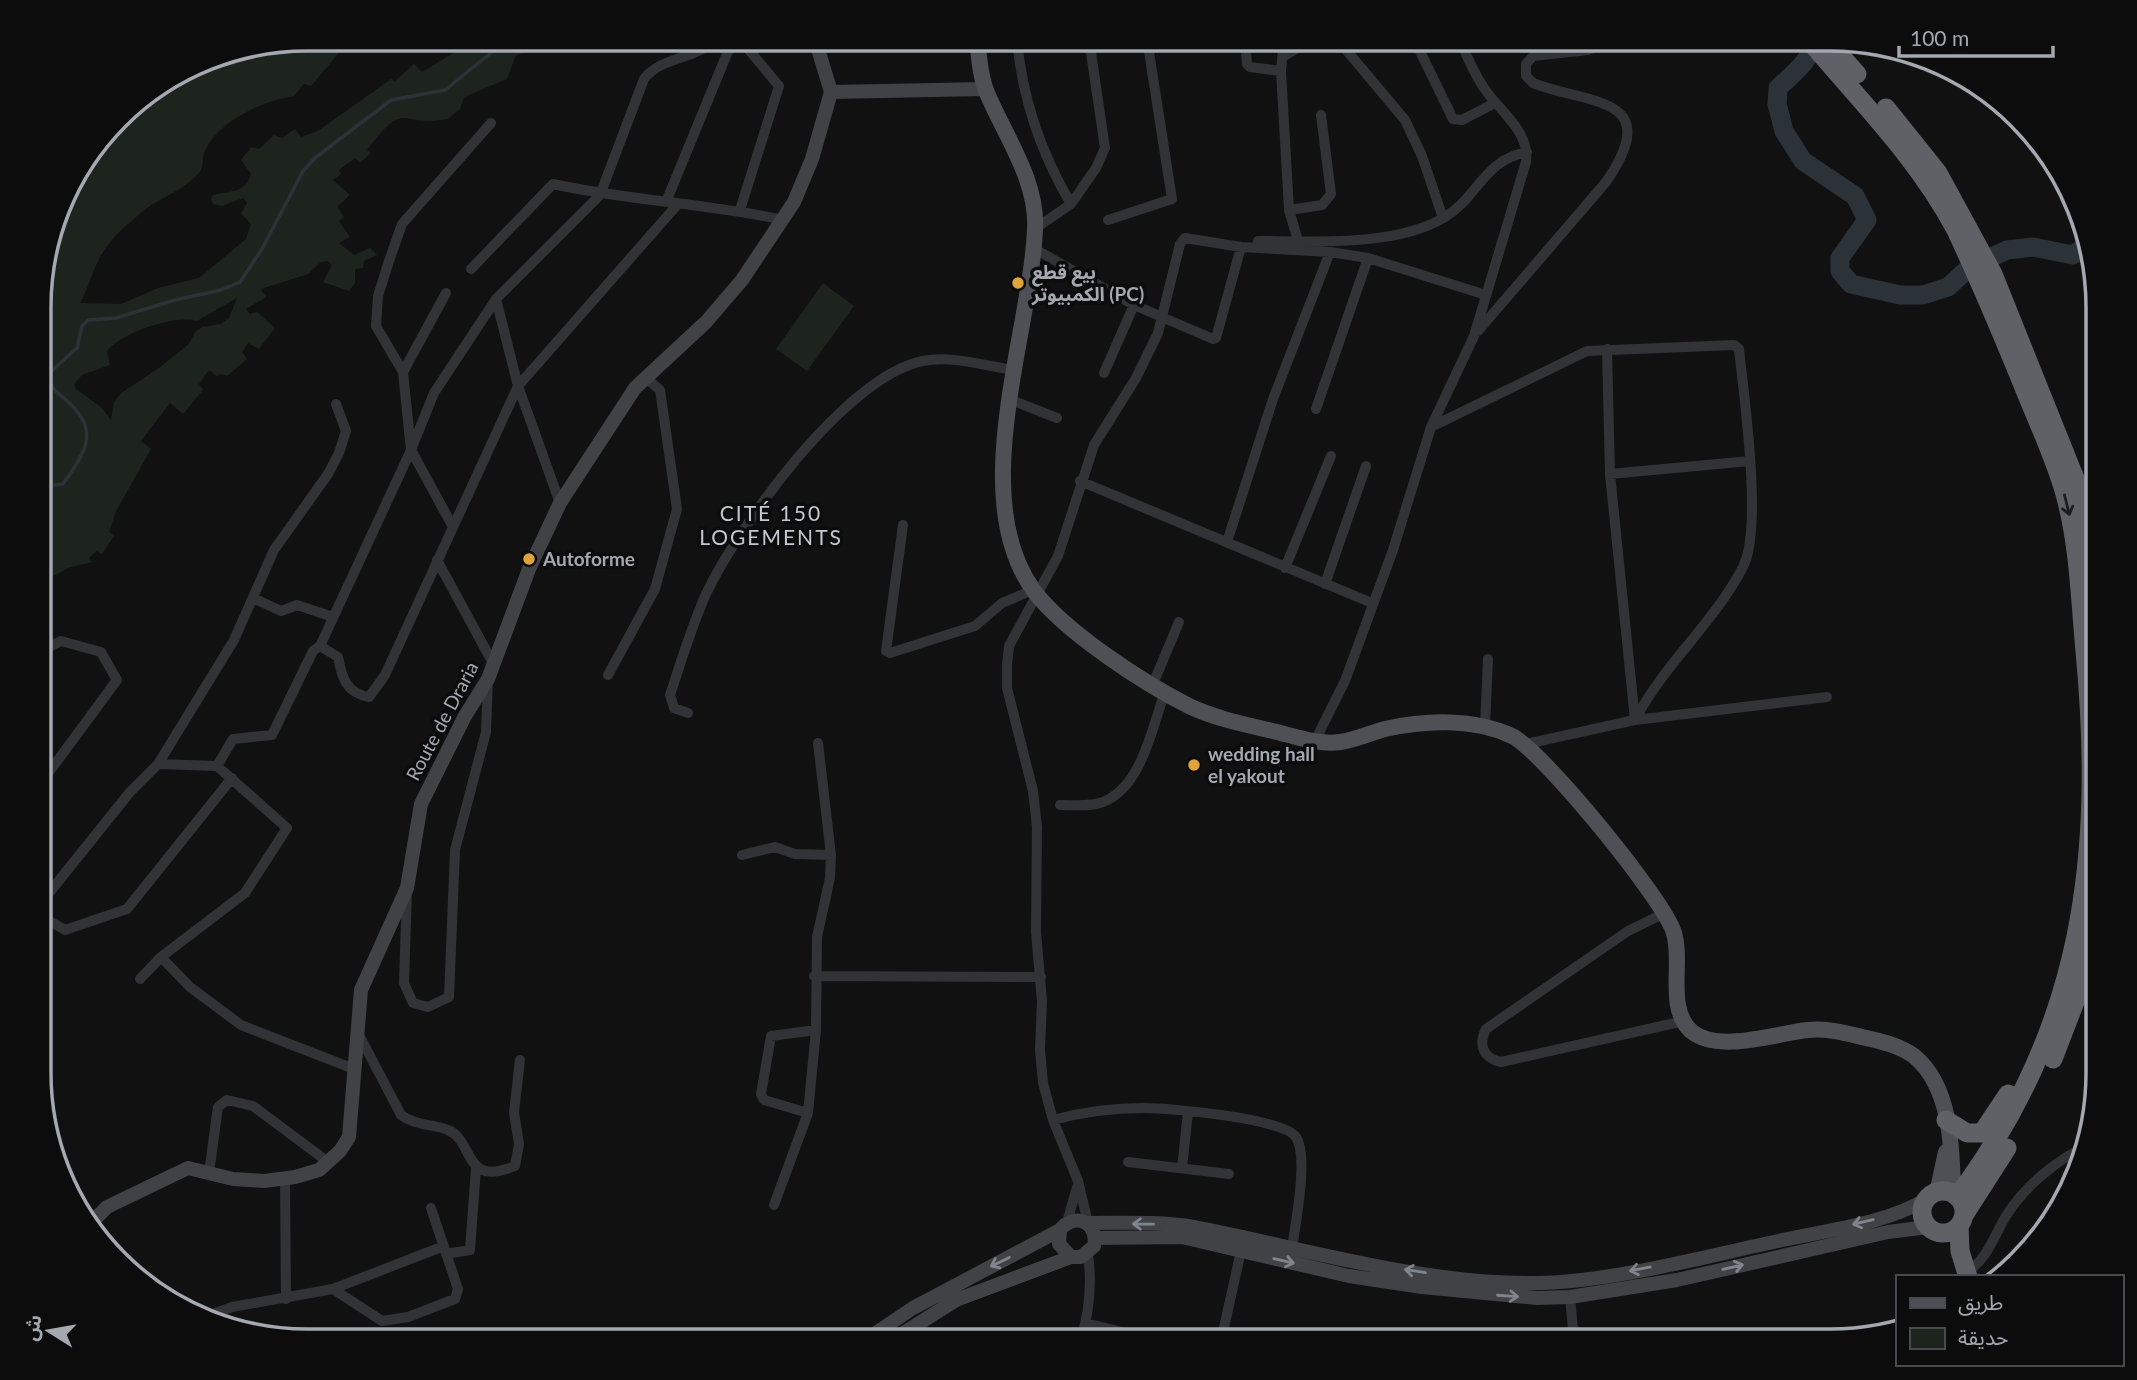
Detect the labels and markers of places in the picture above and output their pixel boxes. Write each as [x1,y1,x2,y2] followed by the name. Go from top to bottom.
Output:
[1031,260,1144,306] place label: بيع قطع الكمبيوتر (PC)
[1010,275,1026,291] marker: بيع قطع الكمبيوتر (PC)
[542,547,635,570] place label: Autoforme
[521,551,537,567] marker: Autoforme
[1208,742,1315,787] place label: wedding hall el yakout
[1186,757,1202,773] marker: wedding hall el yakout

